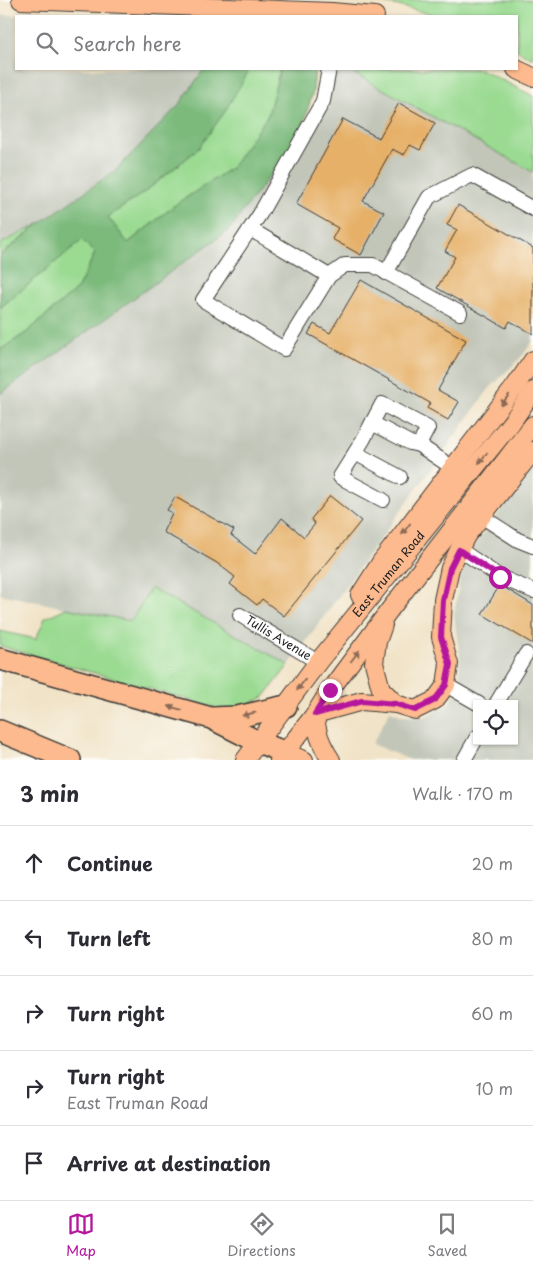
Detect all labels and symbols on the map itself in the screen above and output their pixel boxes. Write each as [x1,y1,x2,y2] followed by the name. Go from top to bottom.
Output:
[500,393,510,407] one-way arrow
[478,451,489,464] one-way arrow
[401,522,411,536] one-way arrow
[348,527,428,621] street label: East Truman Road
[489,566,512,589] route start
[243,611,316,664] street label: Tullis Avenue
[349,650,360,663] one-way arrow
[296,678,306,692] one-way arrow
[319,679,342,702] route end
[167,703,182,711] one-way arrow
[241,710,256,718] one-way arrow

